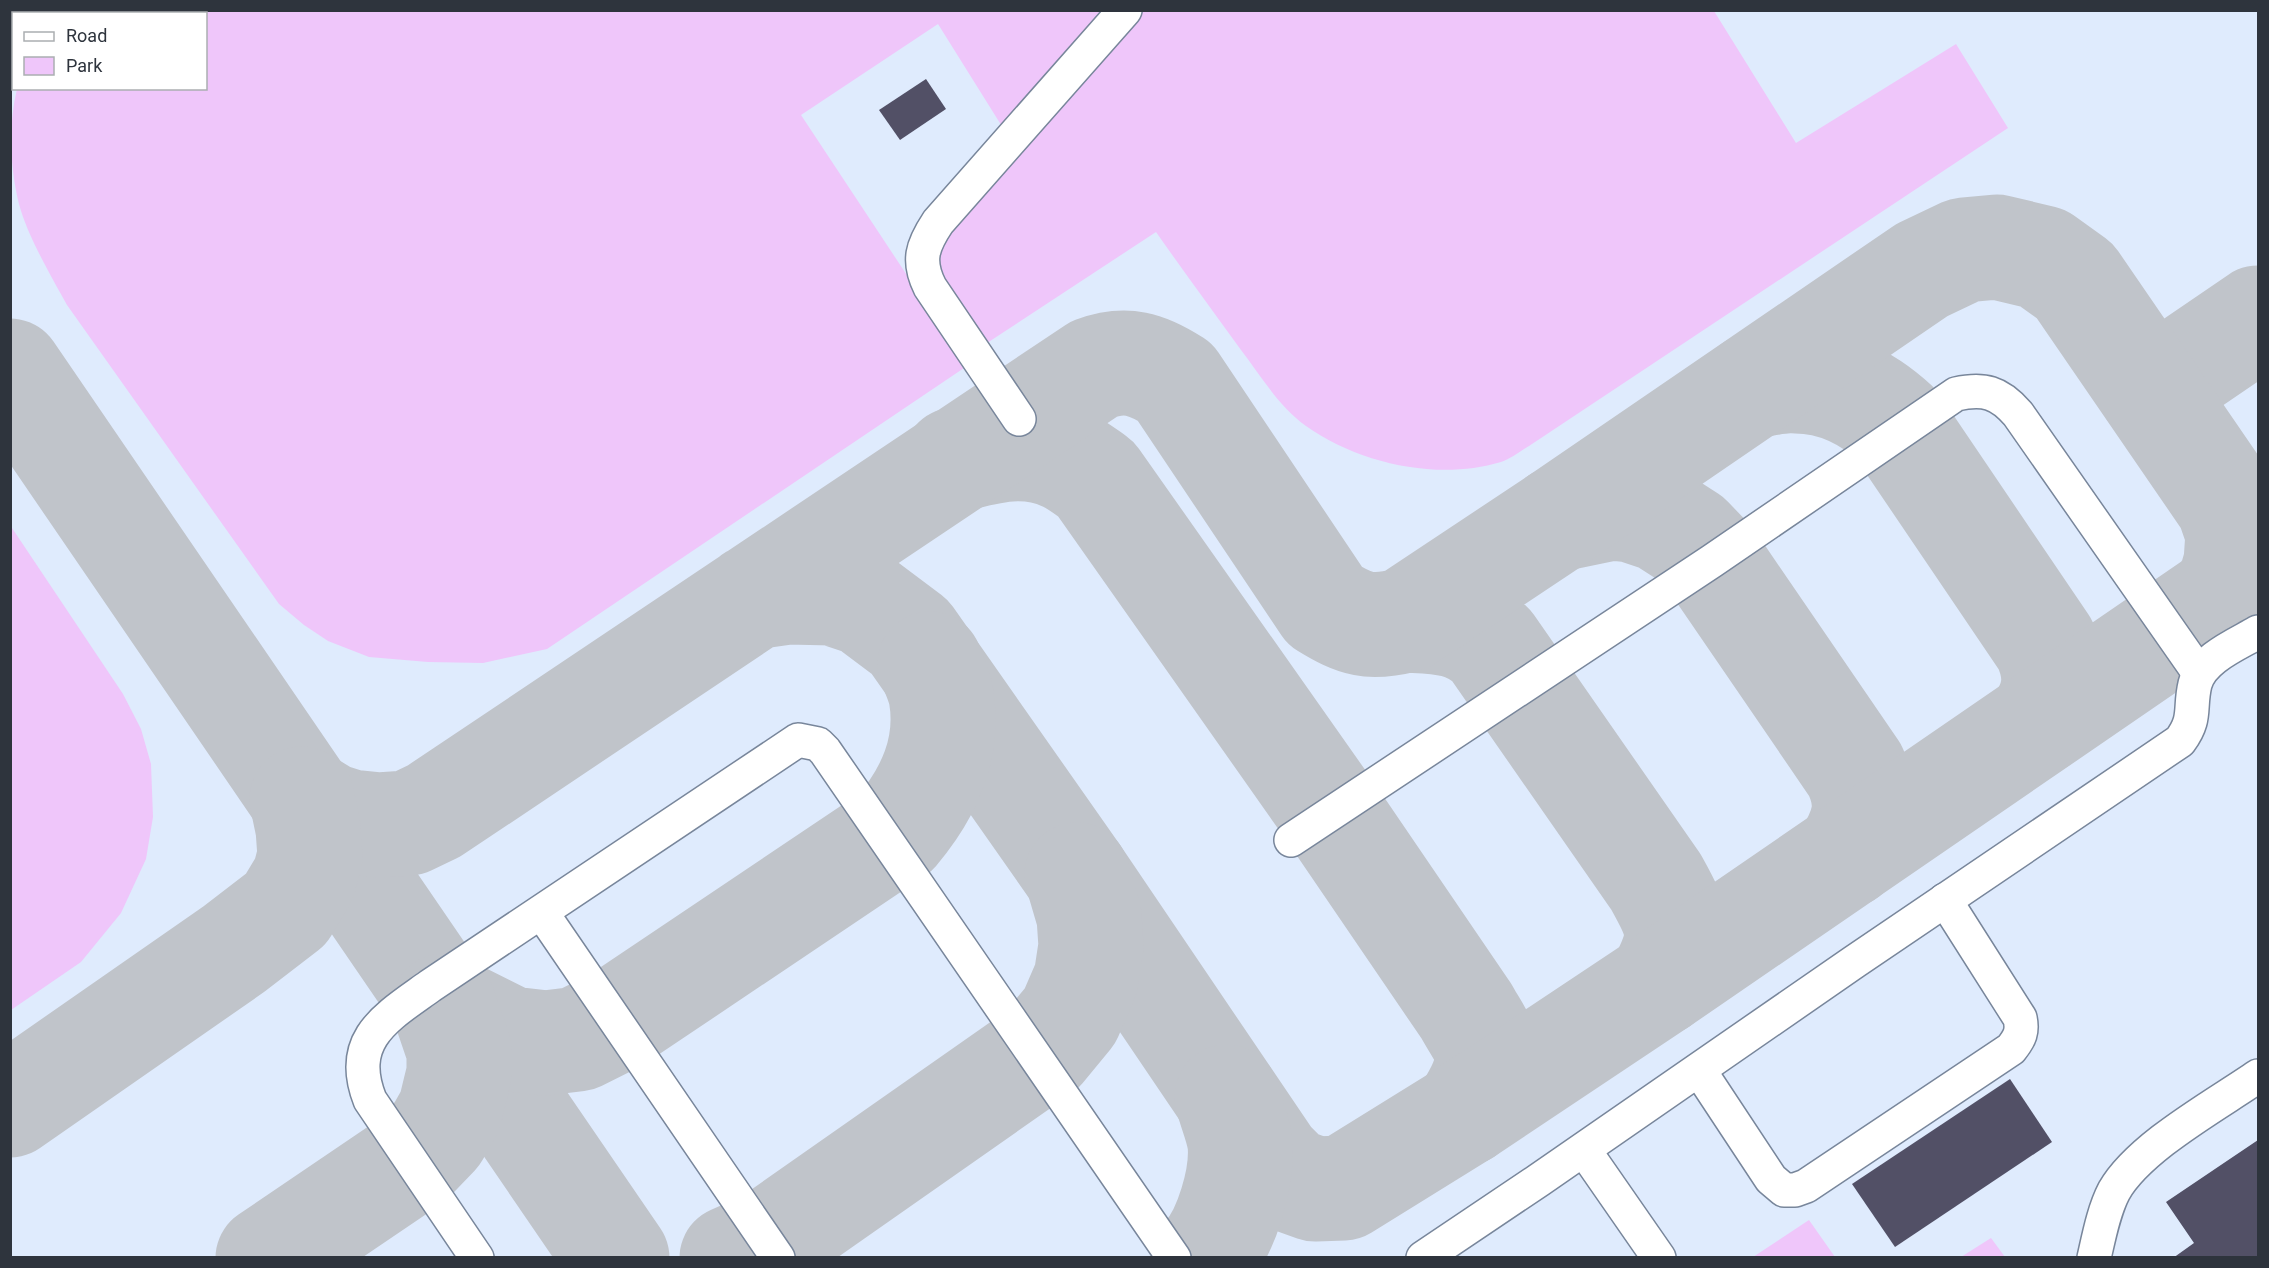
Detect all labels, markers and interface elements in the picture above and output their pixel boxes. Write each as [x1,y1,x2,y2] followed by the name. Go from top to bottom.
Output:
[12,12,207,90] legend
[66,25,107,46] text: Road
[66,55,103,76] text: Park

